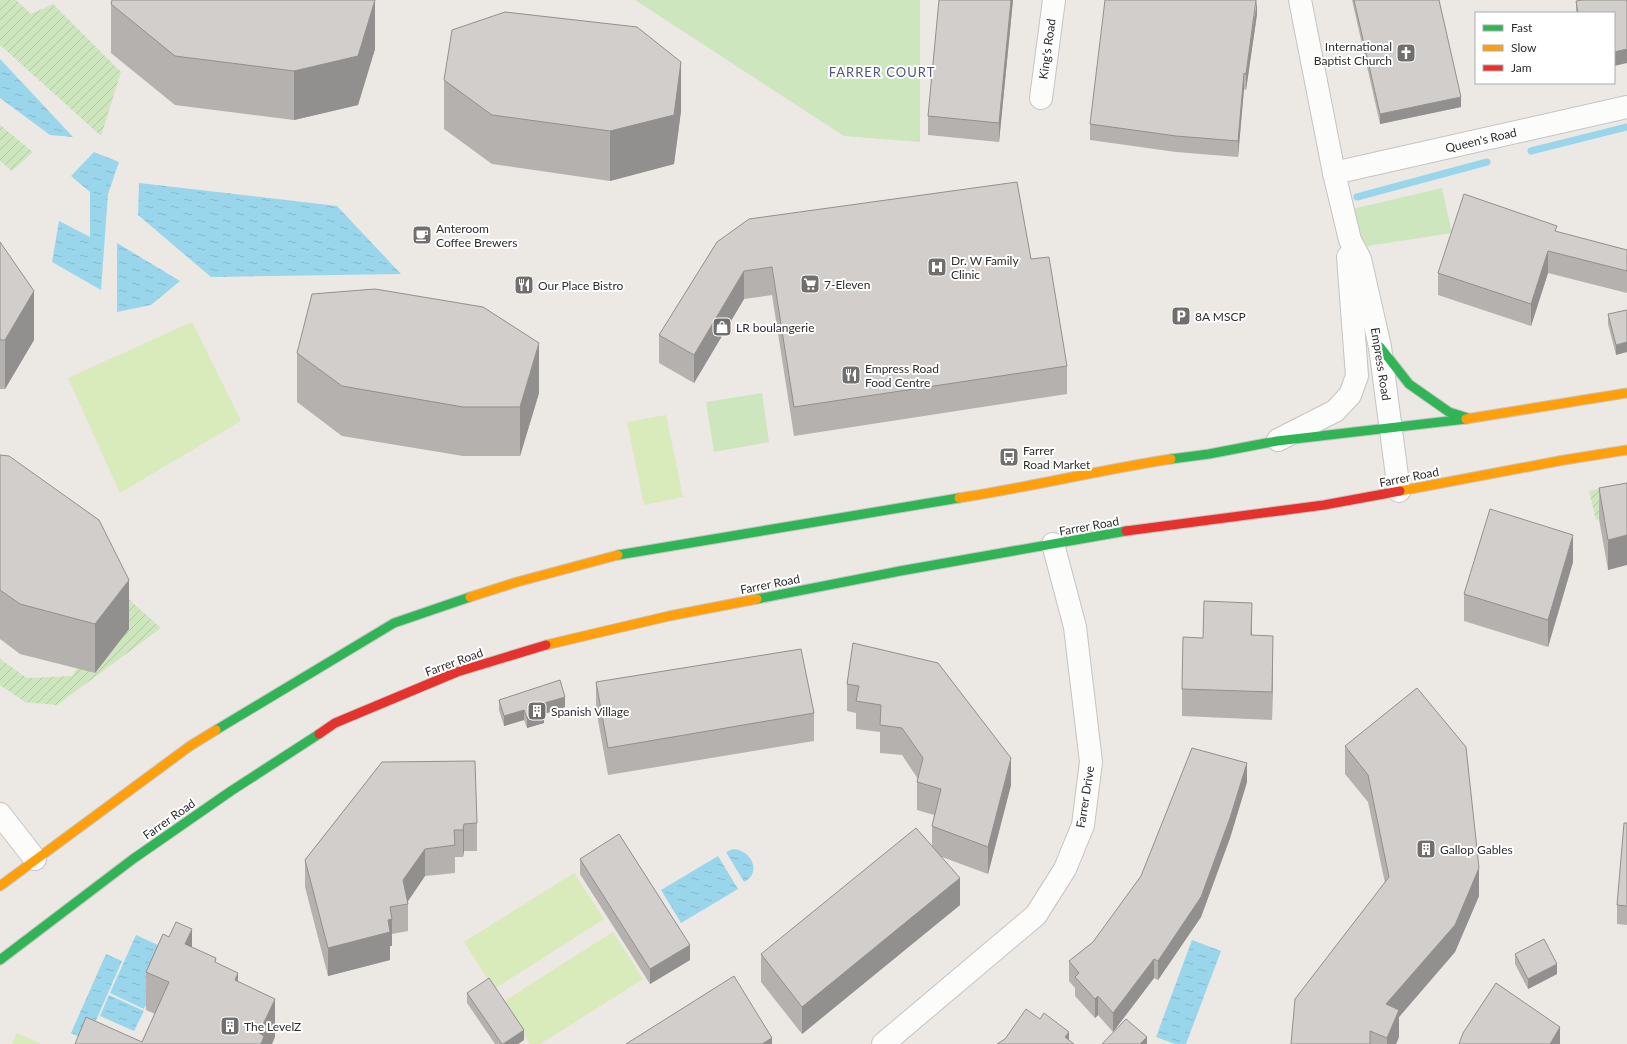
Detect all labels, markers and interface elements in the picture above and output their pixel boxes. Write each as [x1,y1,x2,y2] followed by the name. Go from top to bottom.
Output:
[1475,12,1615,84] legend
[1035,18,1059,80] street label: King's Road
[1511,20,1533,35] text: Fast
[1314,39,1392,68] place label: International Baptist Church
[1511,40,1537,55] text: Slow
[1395,42,1417,64] church icon: International Baptist Church
[1511,60,1532,75] text: Jam
[829,64,935,80] district label: FARRER COURT
[1444,125,1518,155] street label: Queen's Road
[436,221,517,250] place label: Anteroom Coffee Brewers
[411,224,433,246] cafe icon: Anteroom Coffee Brewers
[951,253,1019,282] place label: Dr. W Family Clinic
[926,256,948,278] hospital icon: Dr. W Family Clinic
[799,273,821,295] supermarket icon: 7-Eleven
[513,274,535,296] restaurant icon: Our Place Bistro
[824,277,870,292] place label: 7-Eleven
[538,278,624,293] place label: Our Place Bistro
[1170,305,1192,327] parking icon: 8A MSCP
[1195,309,1246,324] place label: 8A MSCP
[711,316,733,338] shop icon: LR boulangerie
[736,320,815,335] place label: LR boulangerie
[1368,326,1394,402] street label: Empress Road
[865,361,939,390] place label: Empress Road Food Centre
[840,364,862,386] restaurant icon: Empress Road Food Centre
[1023,443,1091,472] place label: Farrer Road Market
[998,446,1020,468] bus stop icon: Farrer Road Market
[1378,464,1440,490] street label: Farrer Road
[1058,513,1120,539] street label: Farrer Road
[739,571,801,597] street label: Farrer Road
[423,645,485,679] street label: Farrer Road
[526,700,548,722] building icon: Spanish Village
[551,704,629,719] place label: Spanish Village
[1073,765,1097,829] street label: Farrer Drive
[140,795,198,843] street label: Farrer Road
[1415,838,1437,860] building icon: Gallop Gables
[1440,842,1513,857] place label: Gallop Gables
[219,1015,241,1037] building icon: The LevelZ
[244,1019,301,1034] place label: The LevelZ

